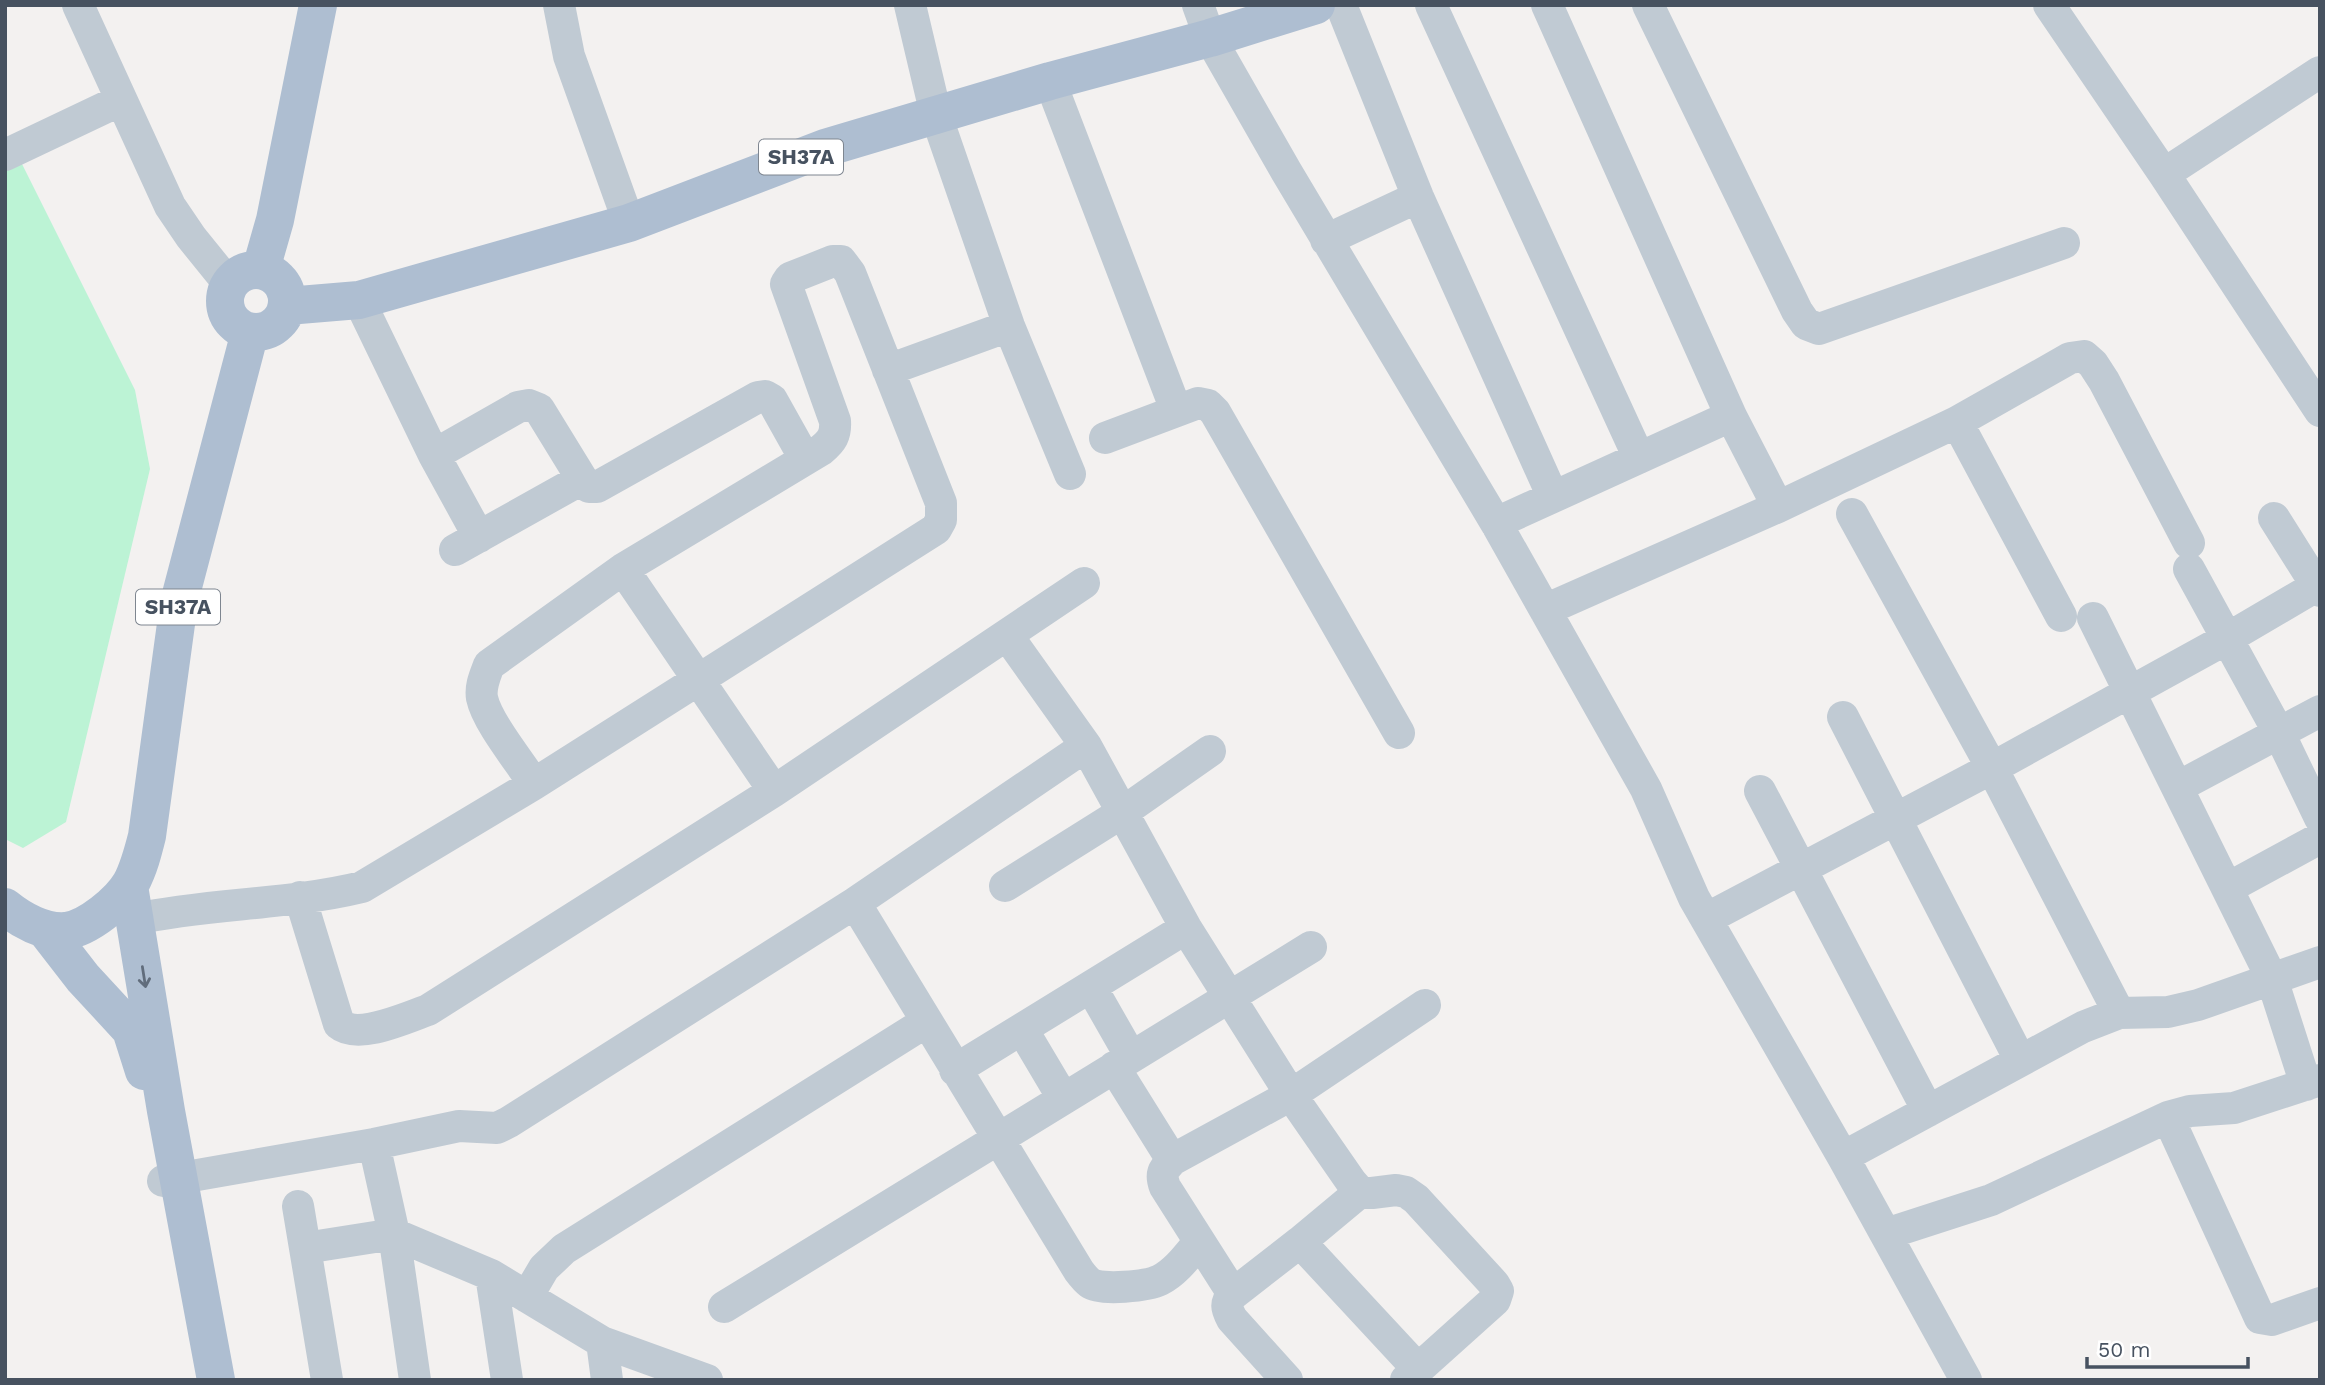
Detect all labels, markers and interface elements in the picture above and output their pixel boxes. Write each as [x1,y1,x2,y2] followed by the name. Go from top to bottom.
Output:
[759,140,843,174] road number: SH37A
[136,590,220,624] road number: SH37A
[138,965,151,988] one-way arrow
[2087,1326,2248,1370] scale bar
[2098,1337,2150,1362] text: 50 m

